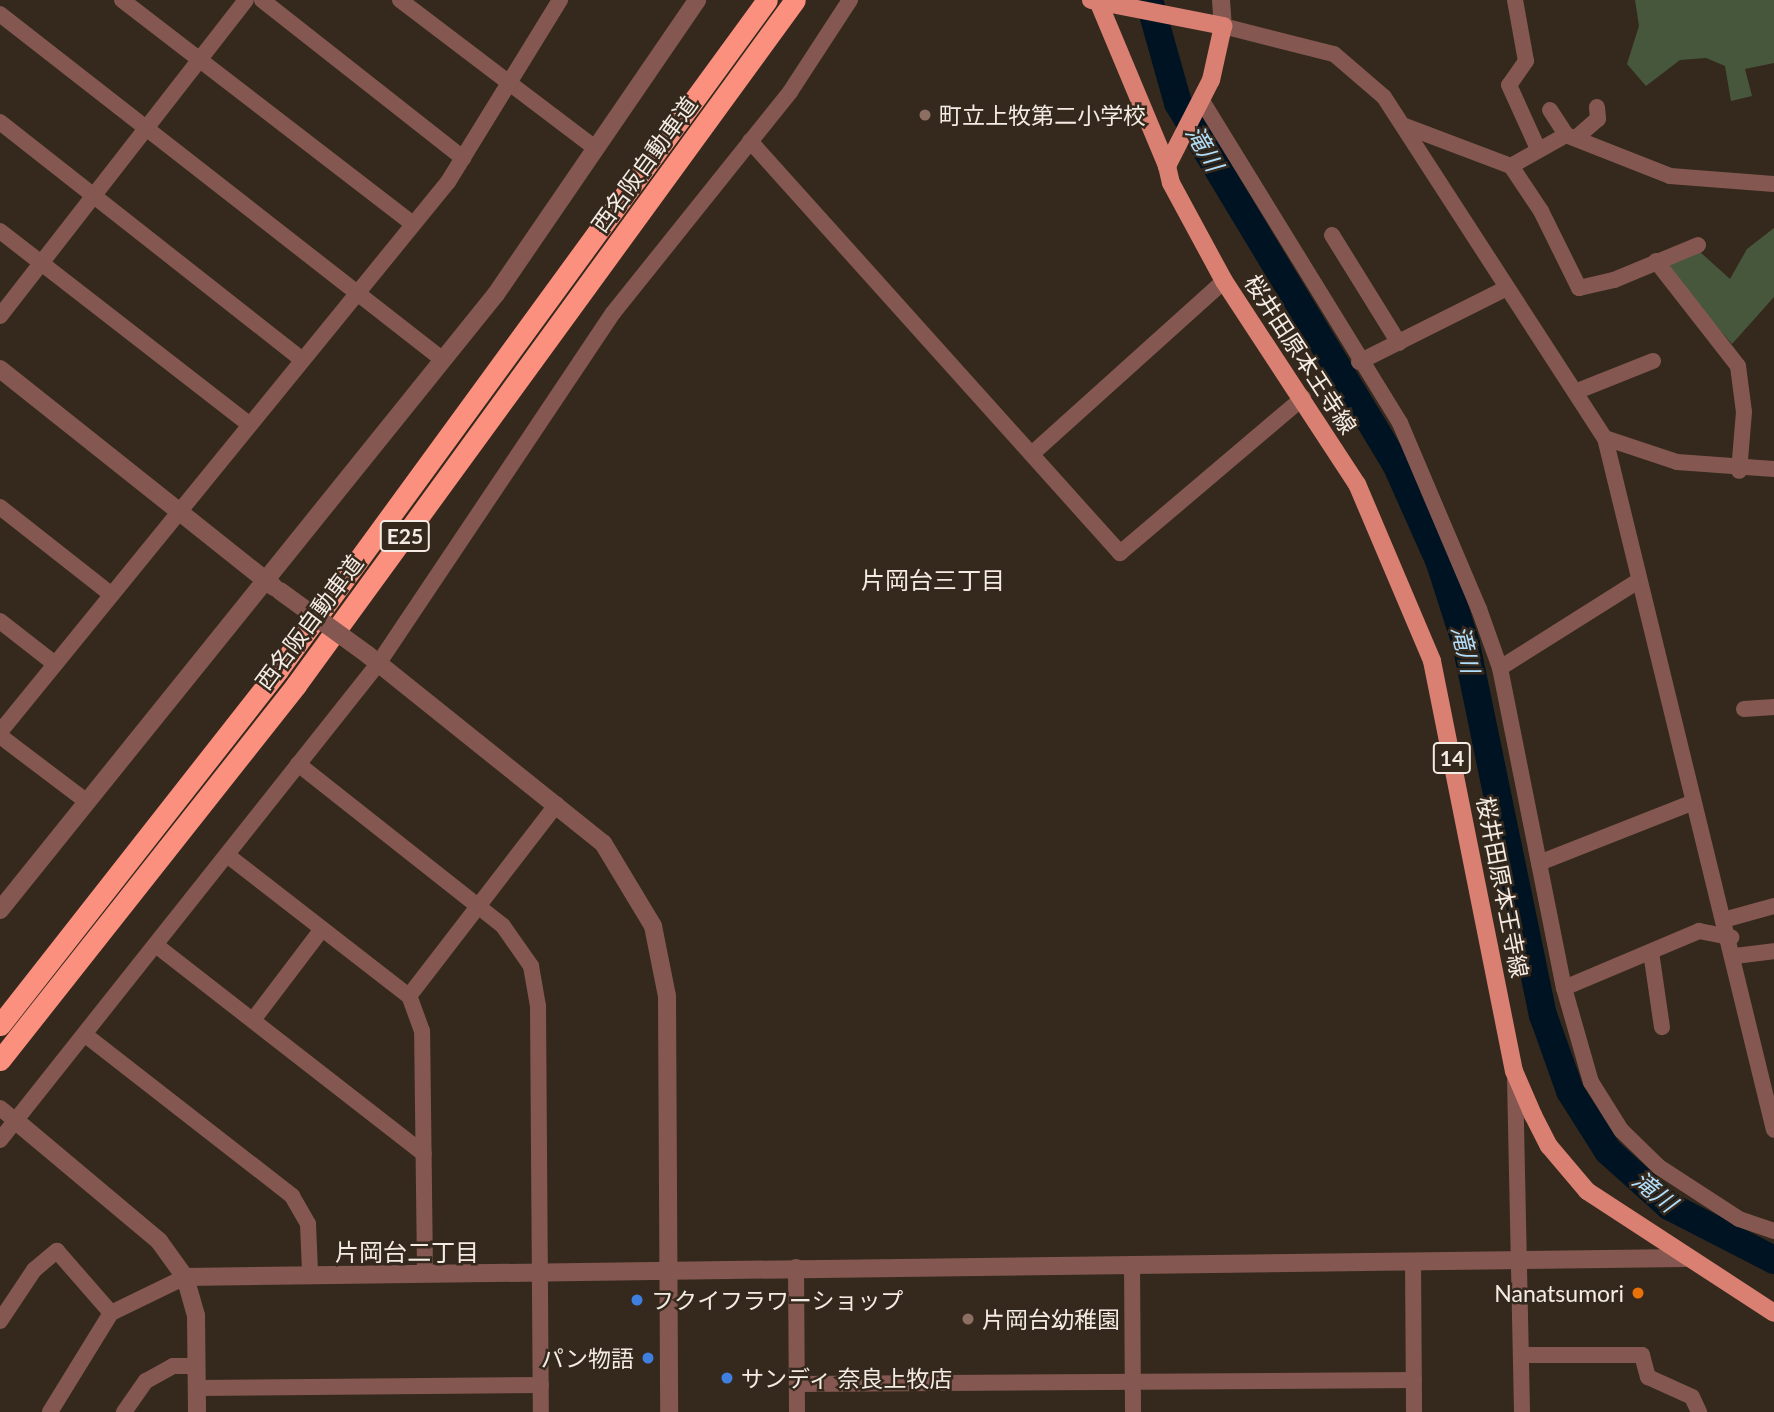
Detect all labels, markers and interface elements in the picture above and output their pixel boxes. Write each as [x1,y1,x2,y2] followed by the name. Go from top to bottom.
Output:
[586,91,702,237] street label: 西名阪自動車道
[939,101,1146,129] place label: 町立上牧第二小学校
[917,107,933,123] marker: 町立上牧第二小学校
[1181,120,1229,176] water label: 滝川
[1239,269,1363,439] street label: 桜井田原本王寺線
[379,518,431,554] road number: E25
[250,549,368,695] street label: 西名阪自動車道
[861,566,1005,594] district label: 片岡台三丁目
[1446,622,1486,676] water label: 滝川
[1433,740,1471,776] road number: 14
[1472,794,1534,980] street label: 桜井田原本王寺線
[1627,1165,1683,1217] water label: 滝川
[335,1238,479,1266] district label: 片岡台二丁目
[1494,1279,1624,1307] place label: Nanatsumori
[1630,1285,1646,1301] marker: Nanatsumori
[651,1286,904,1314] place label: フクイフラワーショップ
[629,1292,645,1308] marker: フクイフラワーショップ
[982,1305,1120,1333] place label: 片岡台幼稚園
[960,1311,976,1327] marker: 片岡台幼稚園
[542,1344,634,1372] place label: パン物語
[640,1350,656,1366] marker: パン物語
[741,1364,954,1392] place label: サンディ 奈良上牧店
[719,1370,735,1386] marker: サンディ 奈良上牧店

